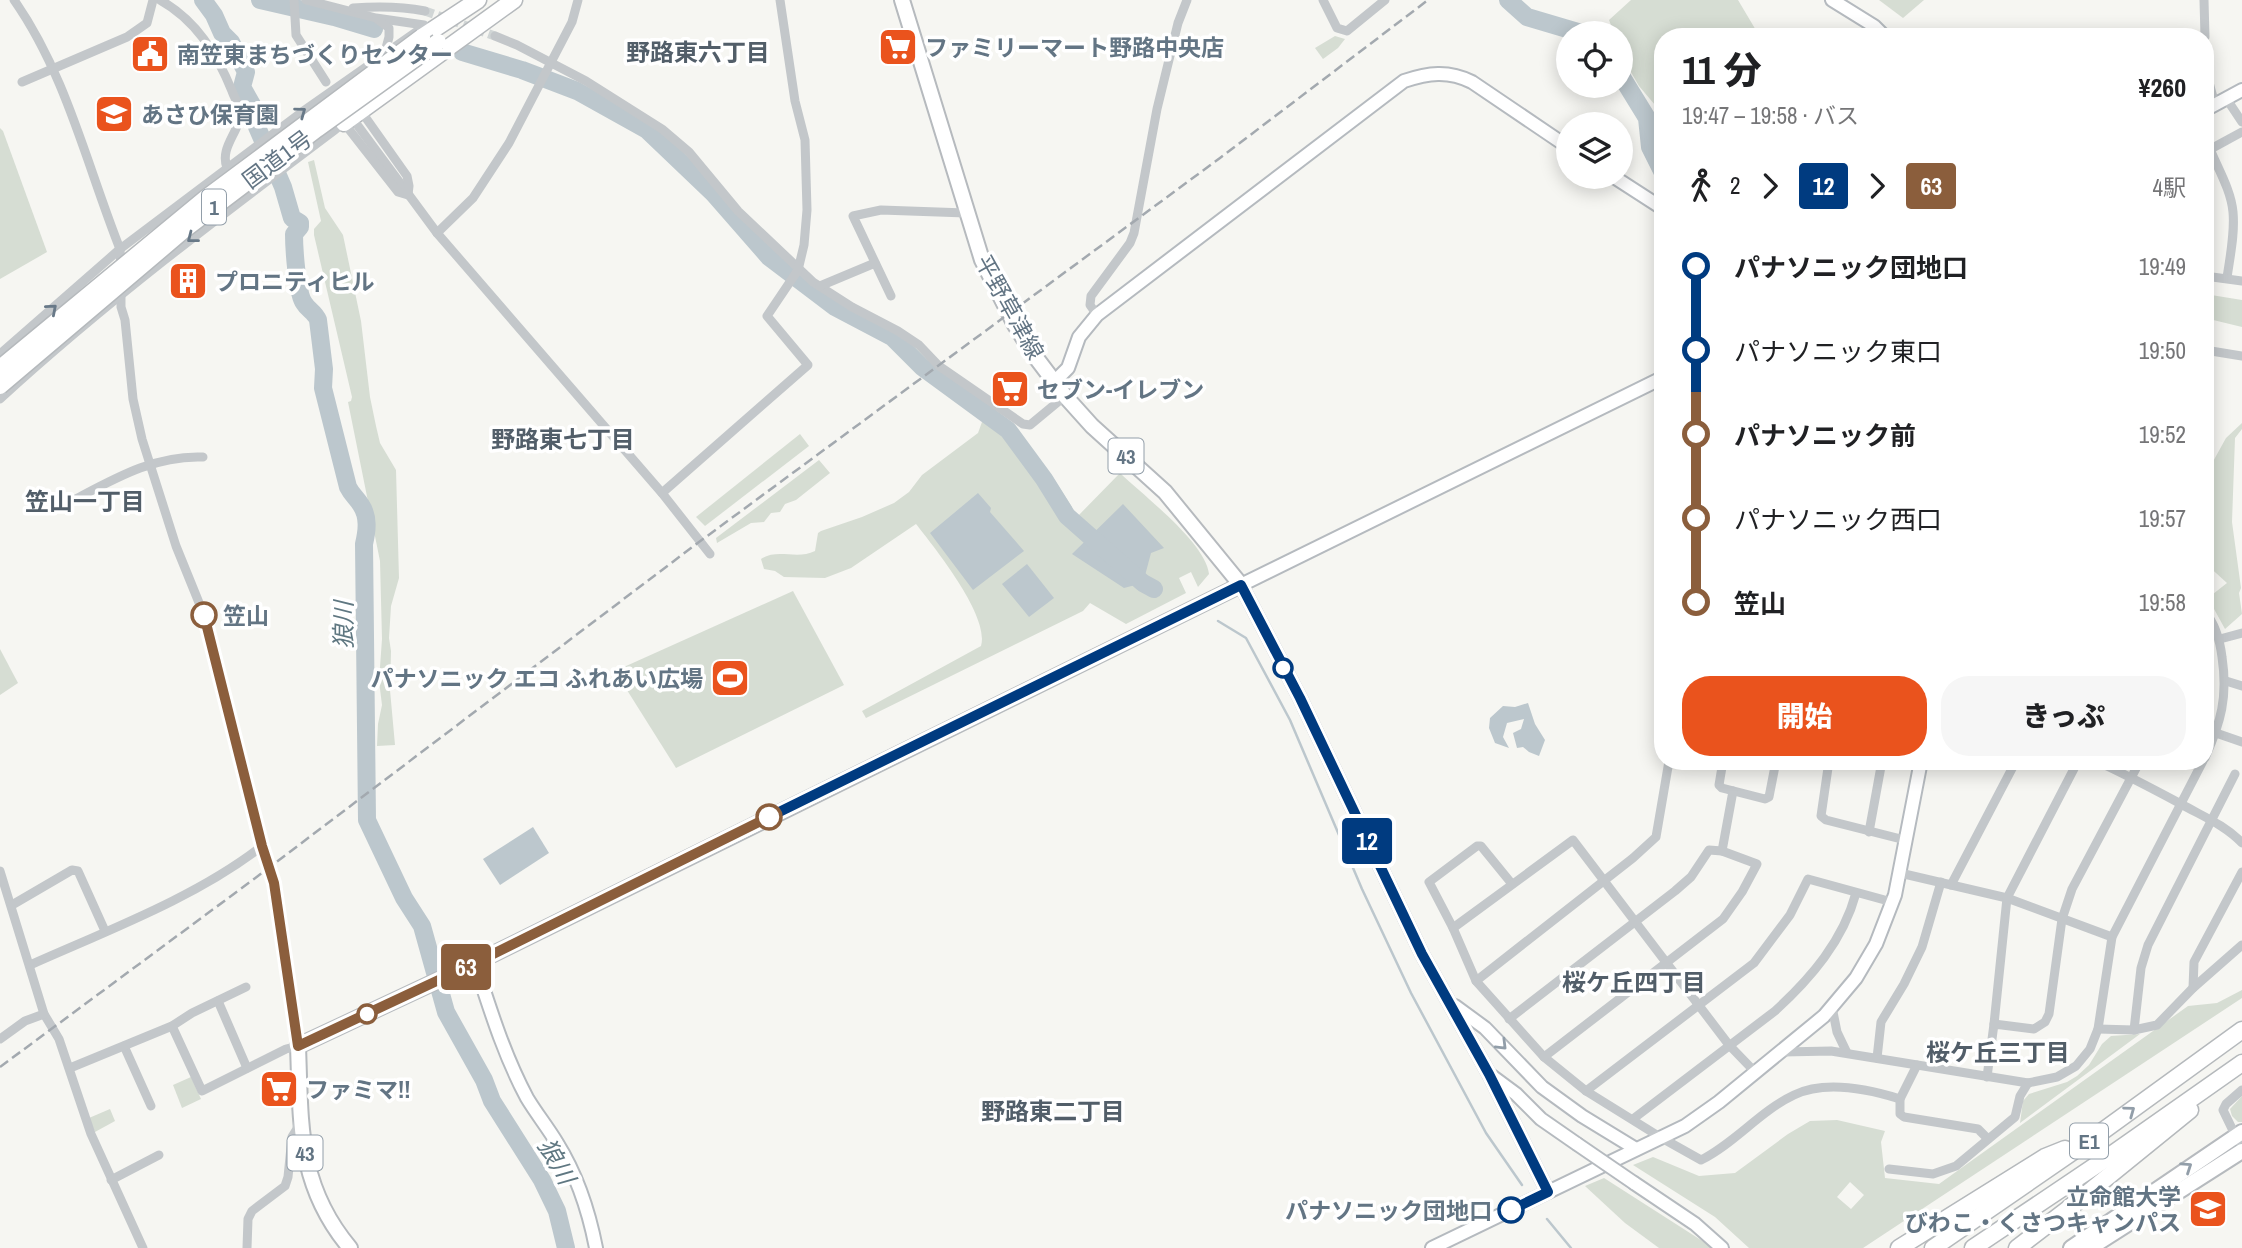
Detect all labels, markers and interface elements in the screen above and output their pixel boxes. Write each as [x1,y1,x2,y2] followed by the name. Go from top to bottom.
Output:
[1556,21,1633,189] map controls
[1556,21,1633,98] button: locate
[877,26,919,68] supermarket icon: ファミリーマート野路中央店
[925,32,1224,63] place label: ファミリーマート野路中央店
[129,33,171,75] public building icon: 南笠東まちづくりセンター
[626,36,770,68] district label: 野路東六丁目
[177,39,453,70] place label: 南笠東まちづくりセンター
[1682,45,1762,96] text: 11 分
[2139,70,2186,105] text: ¥260
[93,93,135,135] school or university icon: あさひ保育園
[141,99,279,130] place label: あさひ保育園
[1682,100,1859,131] text: 19:47 – 19:58 · バス
[293,108,306,121] one-way arrow
[1556,112,1633,189] button: layers
[236,123,318,195] street label: 国道1号
[1682,167,1720,205] icon: walk
[1751,167,1789,205] icon: forward
[1858,167,1896,205] icon: forward
[1730,170,1741,201] text: 2
[1813,170,1834,202] text: 12
[1920,170,1942,202] text: 63
[2153,172,2186,203] text: 4駅
[202,190,226,224] road number: 1
[187,230,200,243] one-way arrow
[969,249,1051,365] street label: 平野草津線
[1734,250,1968,285] text: パナソニック団地口
[2139,251,2186,282] text: 19:49
[167,260,209,302] building icon: プロニティヒル
[215,266,375,297] place label: プロニティヒル
[43,305,56,317] one-way arrow
[1734,334,1942,369] text: パナソニック東口
[2139,335,2186,366] text: 19:50
[989,368,1031,410] supermarket icon: セブン-イレブン
[1037,374,1204,405] place label: セブン-イレブン
[1734,418,1916,453] text: パナソニック前
[2139,419,2186,450] text: 19:52
[491,423,635,455] district label: 野路東七丁目
[1108,438,1144,474] road number: 43
[25,485,145,517] district label: 笠山一丁目
[1734,502,1942,537] text: パナソニック西口
[2139,503,2186,534] text: 19:57
[1734,586,1786,621] text: 笠山
[2139,587,2186,618] text: 19:58
[327,598,359,649] water label: 狼川
[223,600,269,631] place label: 笠山
[191,602,217,628] marker: 笠山
[709,657,751,699] sports icon: パナソニック エコ ふれあい広場
[1273,658,1293,678] unlabelled marker
[371,663,703,694] place label: パナソニック エコ ふれあい広場
[1682,676,1927,756] button: 開始
[1941,676,2186,756] button: きっぷ
[756,804,782,830] unlabelled marker
[1336,818,1398,864] line badge: 12
[1356,825,1378,857] text: 12
[434,944,498,990] line badge: 63
[455,951,477,983] text: 63
[1562,966,1706,998] district label: 桜ケ丘四丁目
[357,1004,377,1024] unlabelled marker
[1494,1036,1507,1049] one-way arrow
[1926,1036,2070,1068] district label: 桜ケ丘三丁目
[258,1068,300,1110] supermarket icon: ファミマ!!
[306,1074,411,1105] place label: ファミマ!!
[981,1095,1125,1127] district label: 野路東二丁目
[2122,1107,2135,1120] one-way arrow
[2070,1124,2108,1158] road number: E1
[531,1132,584,1192] water label: 狼川
[288,1136,322,1170] road number: 43
[2179,1163,2192,1176] one-way arrow
[1905,1181,2181,1238] place label: 立命館大学 びわこ・くさつキャンパス
[2187,1188,2229,1230] school or university icon: 立命館大学 びわこ・くさつキャンパス
[1285,1195,1492,1226] place label: パナソニック団地口
[1498,1197,1524,1223] marker: パナソニック団地口

